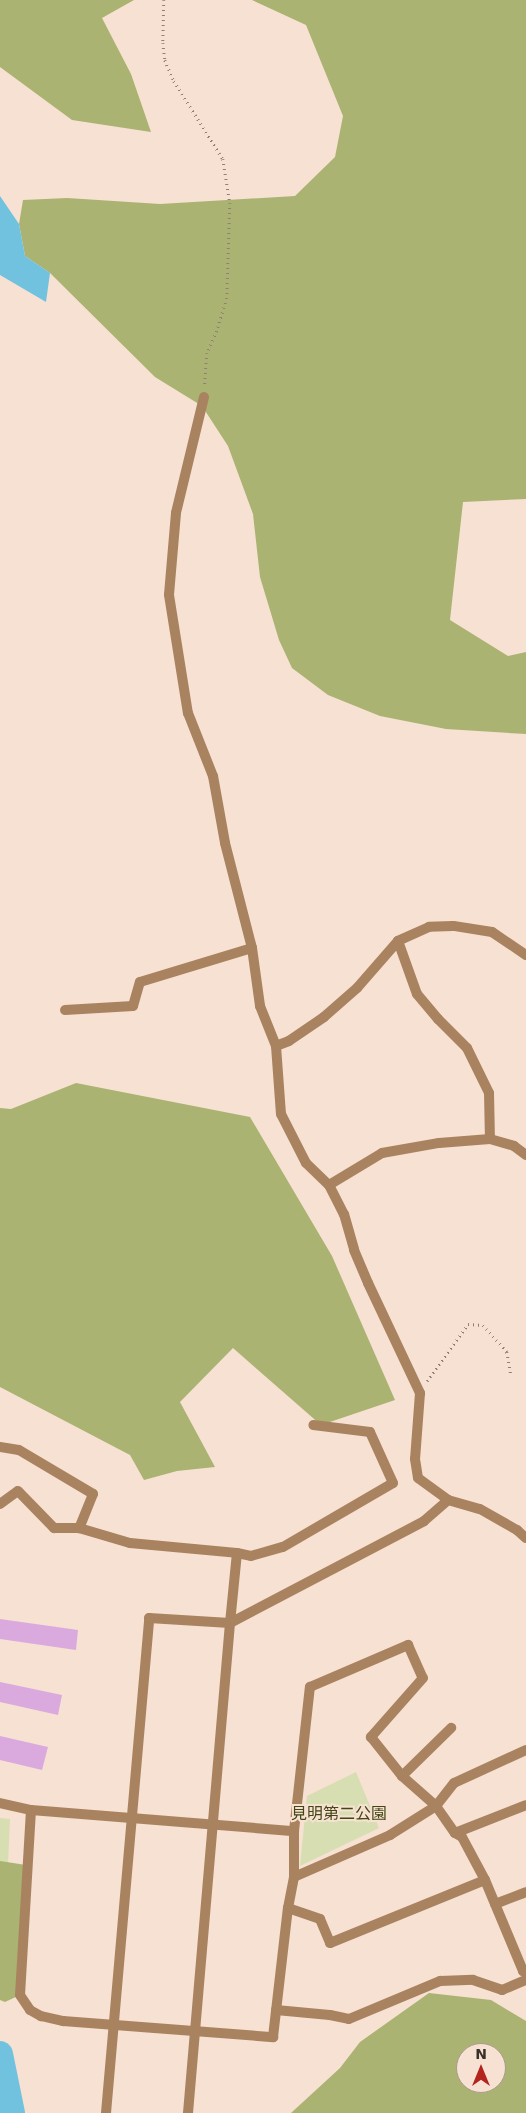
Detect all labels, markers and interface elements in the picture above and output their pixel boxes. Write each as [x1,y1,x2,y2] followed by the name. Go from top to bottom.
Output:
[291,1804,387,1824] park label: 見明第二公園
[456,2043,506,2093] north arrow
[475,2046,487,2062] text: N

